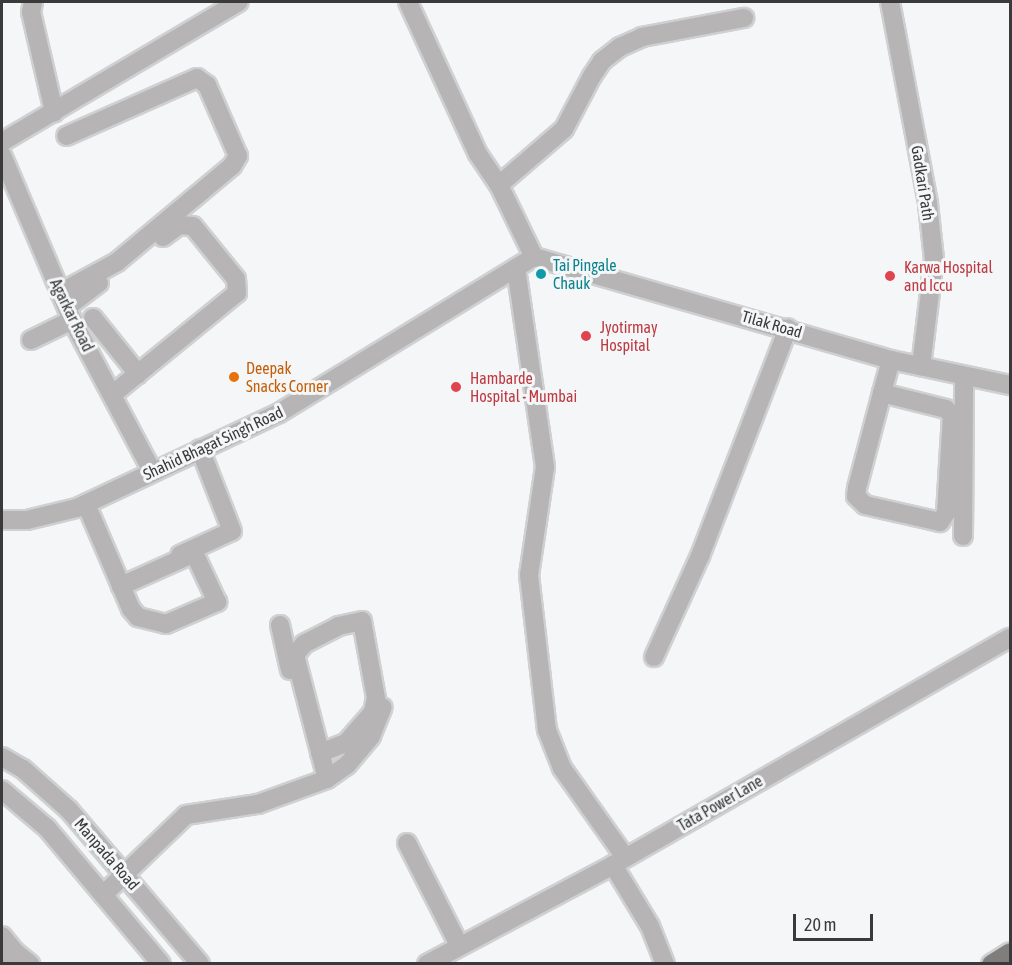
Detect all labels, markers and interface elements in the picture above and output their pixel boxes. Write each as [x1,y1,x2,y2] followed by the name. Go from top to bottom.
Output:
[908,144,938,222] street label: Gadkari Path
[553,255,617,293] place label: Tai Pingale Chauk
[904,257,993,295] place label: Karwa Hospital and Iccu
[534,267,548,281] marker: Tai Pingale Chauk
[881,267,899,285] marker: Karwa Hospital and Iccu
[46,276,98,354] street label: Agarkar Road
[740,306,804,342] street label: Tilak Road
[600,317,658,355] place label: Jyotirmay Hospital
[577,327,595,345] marker: Jyotirmay Hospital
[246,358,328,396] place label: Deepak Snacks Corner
[470,368,577,406] place label: Hambarde Hospital - Mumbai
[227,370,241,384] marker: Deepak Snacks Corner
[447,378,465,396] marker: Hambarde Hospital - Mumbai
[140,402,286,484] street label: Shahid Bhagat Singh Road
[674,771,766,835] street label: Tata Power Lane
[71,814,143,894] street label: Manpada Road
[796,902,876,940] scale bar
[804,914,836,935] text: 20 m

